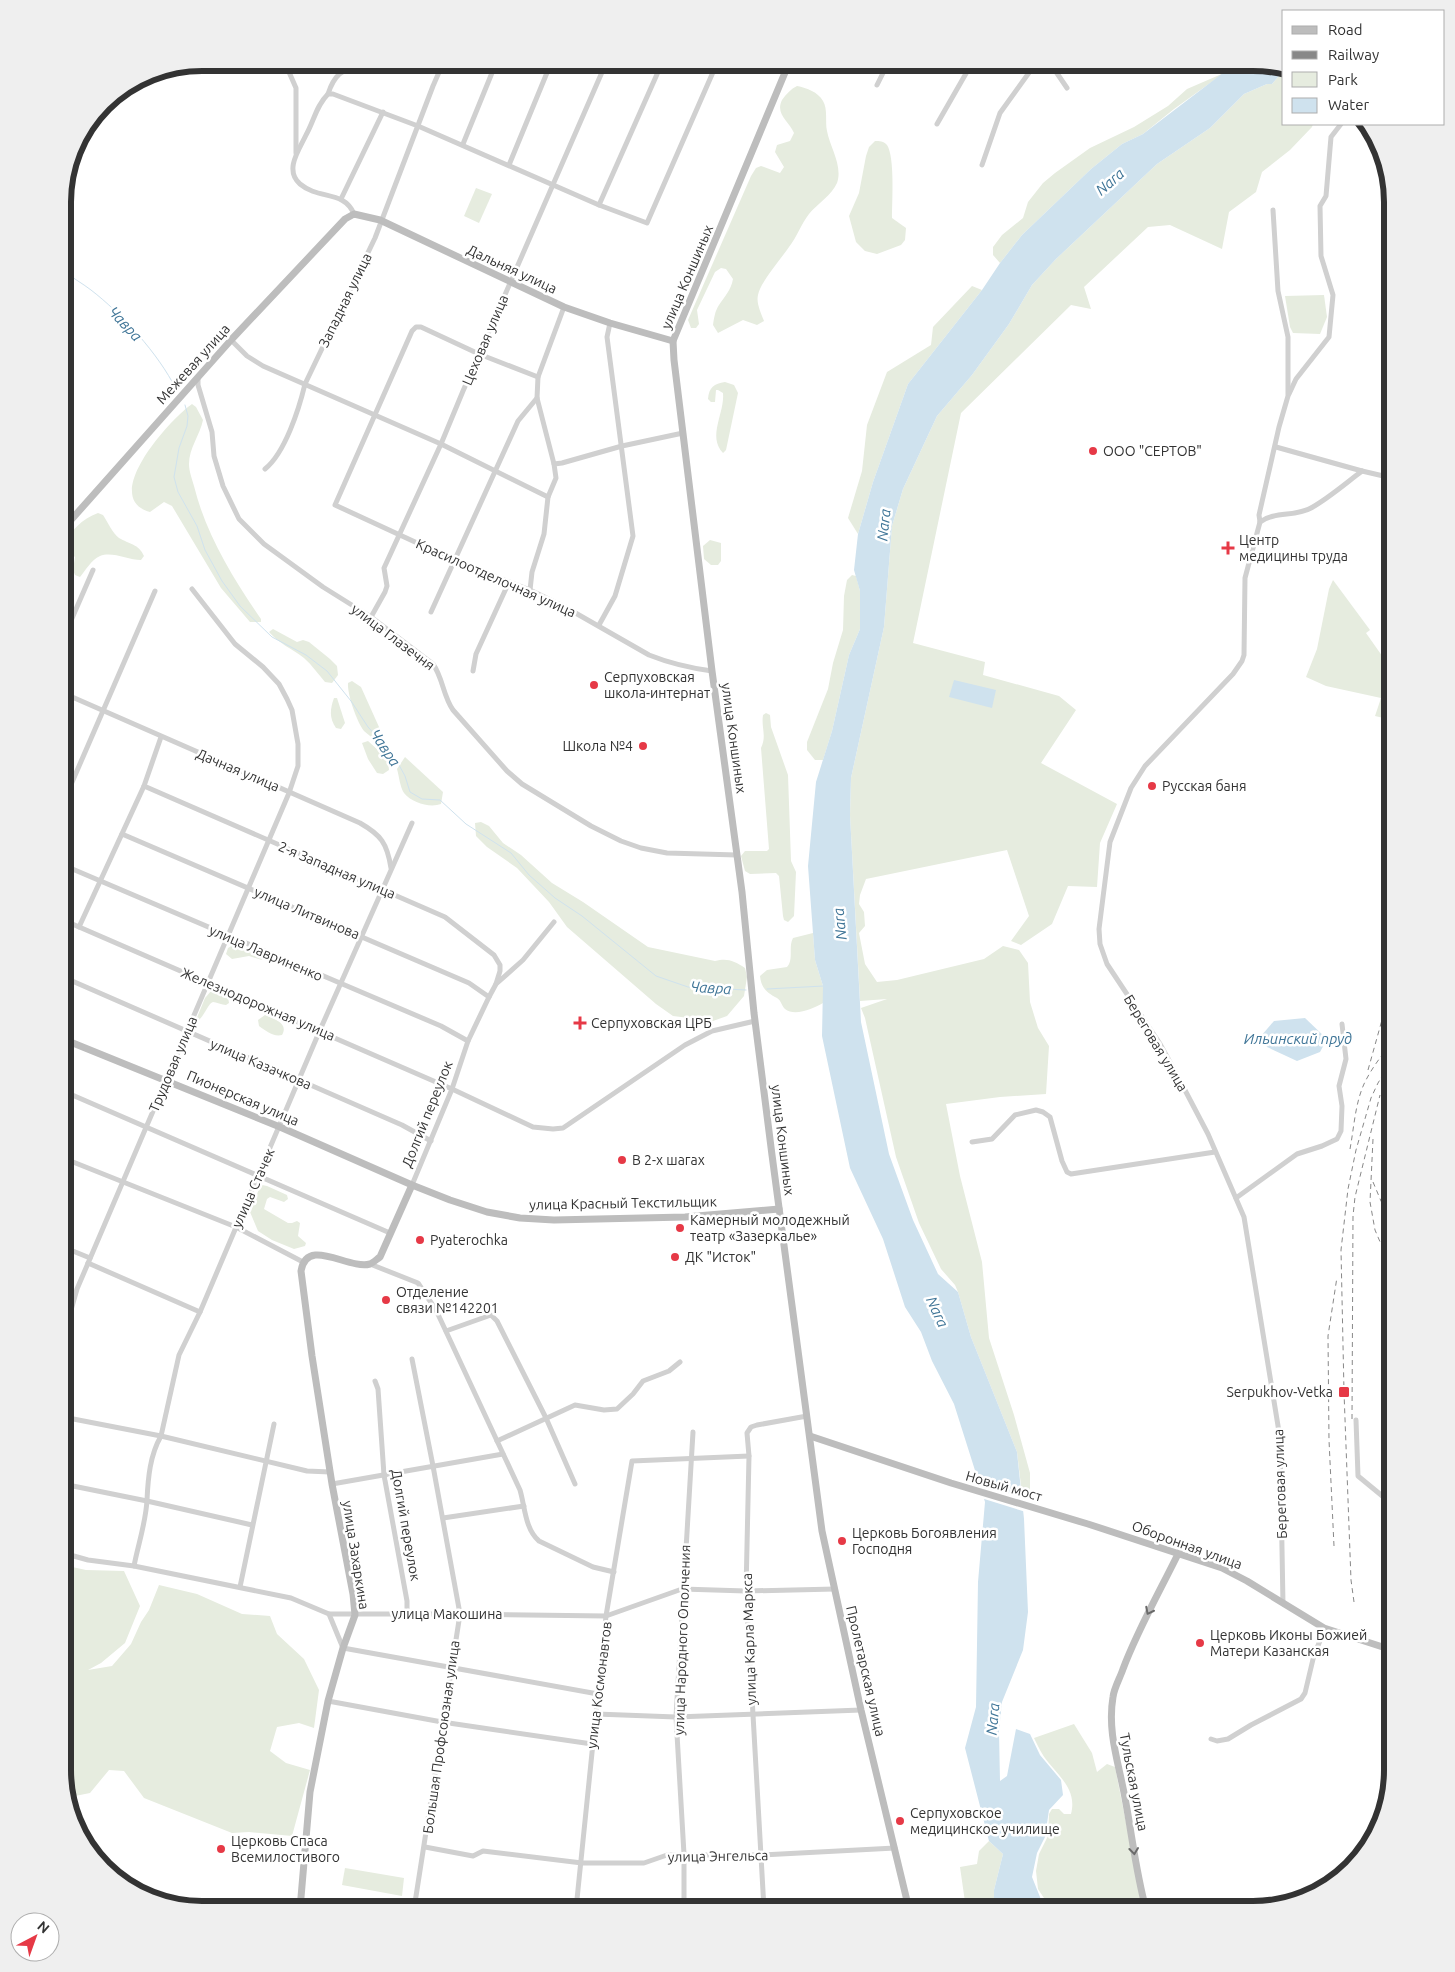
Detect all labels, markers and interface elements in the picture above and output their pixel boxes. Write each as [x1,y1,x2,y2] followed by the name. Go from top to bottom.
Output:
[1282,10,1445,125] legend
[1328,21,1363,38] text: Road
[1328,46,1379,63] text: Railway
[1328,71,1358,88] text: Park
[1328,96,1369,113] text: Water
[1092,165,1127,199] water label: Nara
[658,223,716,331] street label: улица Коншиных
[465,241,559,297] street label: Дальняя улица
[315,250,375,350] street label: Западная улица
[459,292,511,388] street label: Цеховая улица
[105,303,146,344] water label: Чавра
[153,321,233,407] street label: Межевая улица
[1103,443,1202,459] place label: ООО "СЕРТОВ"
[1087,445,1099,457] marker: ООО "СЕРТОВ"
[873,508,894,542] water label: Nara
[1239,532,1348,564] place label: Центр медицины труда
[414,535,578,621] street label: Красилоотделочная улица
[1221,541,1235,555] marker: Центр медицины труда
[348,601,438,673] street label: улица Глазечня
[604,669,710,701] place label: Серпуховская школа-интернат
[588,679,600,691] marker: Серпуховская школа-интернат
[718,682,750,794] street label: улица Коншиных
[367,726,404,769] water label: Чавра
[562,738,633,754] place label: Школа №4
[637,740,649,752] marker: Школа №4
[194,745,282,795] street label: Дачная улица
[1162,778,1247,794] place label: Русская баня
[1146,780,1158,792] marker: Русская баня
[276,838,398,902] street label: 2-я Западная улица
[252,884,362,942] street label: улица Литвинова
[829,907,850,941] water label: Nara
[207,922,325,984] street label: улица Лавриненко
[178,964,338,1044] street label: Железнодорожная улица
[690,978,732,997] water label: Чавра
[1121,992,1191,1094] street label: Береговая улица
[146,1014,200,1114] street label: Трудовая улица
[591,1015,712,1031] place label: Серпуховская ЦРБ
[573,1016,587,1030] marker: Серпуховская ЦРБ
[1244,1030,1352,1047] water label: Ильинский пруд
[208,1035,314,1093] street label: улица Казачкова
[398,1058,456,1170] street label: Долгий переулок
[185,1067,301,1129] street label: Пионерская улица
[768,1084,798,1196] street label: улица Коншиных
[228,1146,278,1230] street label: улица Стачек
[632,1152,705,1168] place label: В 2-х шагах
[616,1154,628,1166] marker: В 2-х шагах
[529,1193,717,1213] street label: улица Красный Текстильщик
[690,1212,850,1244] place label: Камерный молодежный театр «Зазеркалье»
[674,1222,686,1234] marker: Камерный молодежный театр «Зазеркалье»
[430,1232,508,1248] place label: Pyaterochka
[414,1234,426,1246] marker: Pyaterochka
[685,1249,756,1265] place label: ДК "Исток"
[669,1251,681,1263] marker: ДК "Исток"
[396,1284,499,1316] place label: Отделение связи №142201
[380,1294,392,1306] marker: Отделение связи №142201
[923,1294,952,1330] water label: Nara
[1227,1384,1333,1400] place label: Serpukhov-Vetka
[1337,1385,1351,1399] marker: Serpukhov-Vetka
[1270,1429,1290,1539] street label: Береговая улица
[964,1467,1044,1505] street label: Новый мост
[388,1468,424,1582] street label: Долгий переулок
[340,1499,372,1611] street label: улица Захаркина
[1130,1518,1244,1572] street label: Оборонная улица
[852,1525,997,1557] place label: Церковь Богоявления Господня
[836,1535,848,1547] marker: Церковь Богоявления Господня
[671,1544,693,1736] street label: улица Народного Ополчения
[739,1573,759,1705] street label: улица Карла Маркса
[843,1604,889,1738] street label: Пролетарская улица
[391,1606,503,1622] street label: улица Макошина
[1145,1606,1155,1615] one-way arrow
[583,1620,615,1750] street label: улица Космонавтов
[1210,1627,1367,1659] place label: Церковь Иконы Божией Матери Казанская
[1194,1637,1206,1649] marker: Церковь Иконы Божией Матери Казанская
[420,1639,462,1835] street label: Большая Профсоюзная улица
[983,1702,1002,1736] water label: Nara
[1117,1732,1151,1832] street label: Тульская улица
[910,1805,1060,1837] place label: Серпуховское медицинское училище
[894,1815,906,1827] marker: Серпуховское медицинское училище
[231,1833,340,1865] place label: Церковь Спаса Всемилостивого
[215,1843,227,1855] marker: Церковь Спаса Всемилостивого
[667,1847,769,1865] street label: улица Энгельса
[1128,1847,1139,1855] one-way arrow
[10,1912,60,1962] north arrow
[34,1918,53,1937] text: N

